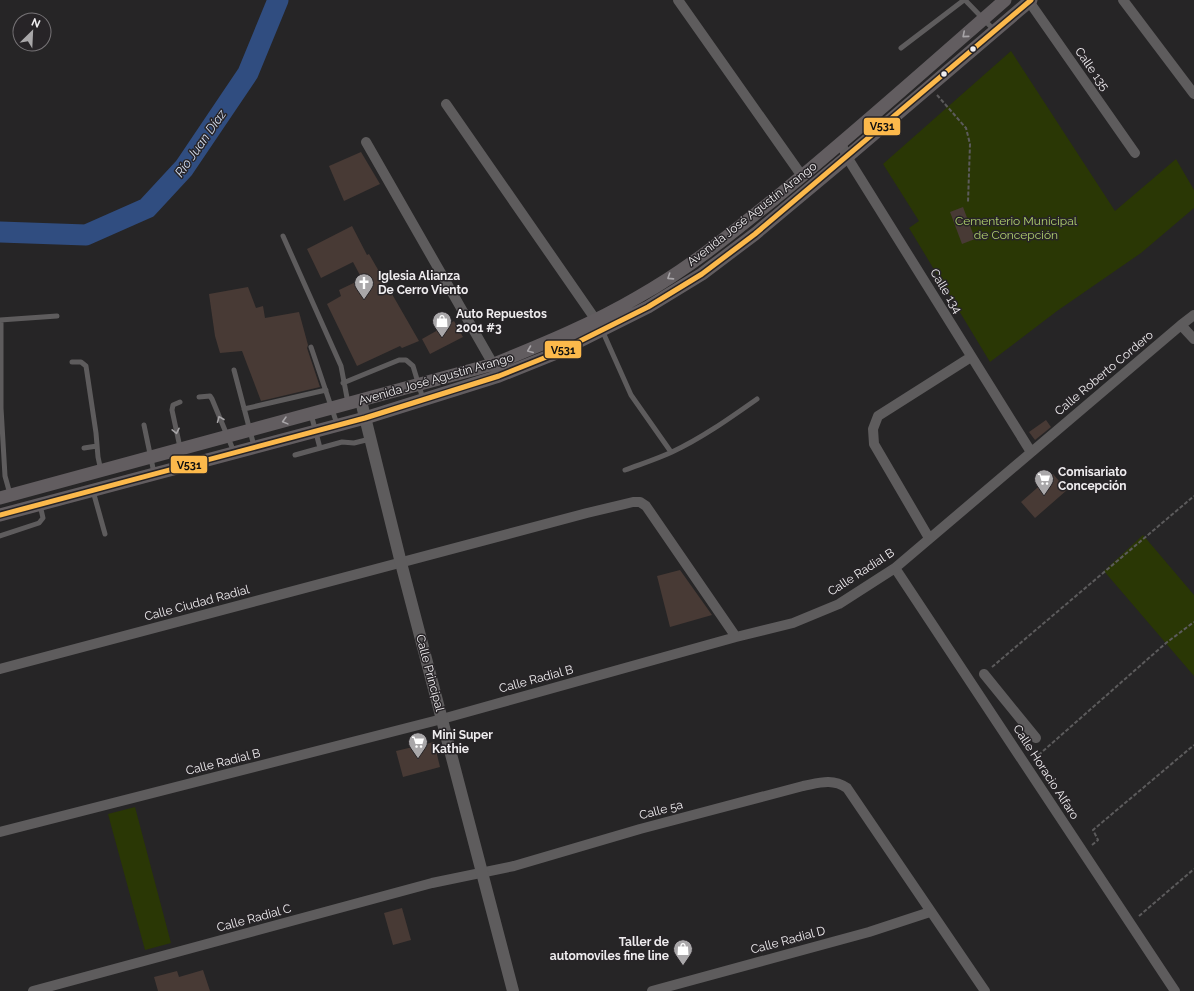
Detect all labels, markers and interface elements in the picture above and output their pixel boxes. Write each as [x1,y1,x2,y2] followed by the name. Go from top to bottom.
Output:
[12,12,52,52] north arrow
[29,16,42,31] text: N
[962,30,970,37] one-way arrow
[968,44,978,54] unlabelled marker
[1072,45,1112,94] street label: Calle 135
[939,69,949,79] unlabelled marker
[172,106,230,180] water label: Río Juan Díaz
[863,117,901,136] line badge: V531
[870,120,895,133] text: V531
[684,159,820,269] street label: Avenida José Agustín Arango
[955,214,1078,242] park label: Cementerio Municipal de Concepción
[927,266,965,316] street label: Calle 134
[378,269,468,297] place label: Iglesia Alianza De Cerro Viento
[353,272,375,300] church icon: Iglesia Alianza De Cerro Viento
[667,272,674,280] one-way arrow
[456,307,547,335] place label: Auto Repuestos 2001 #3
[431,310,453,338] shop icon: Auto Repuestos 2001 #3
[1052,328,1156,418] street label: Calle Roberto Cordero
[544,340,582,359] line badge: V531
[551,344,576,357] text: V531
[527,345,534,353] one-way arrow
[357,350,515,408] street label: Avenida José Agustín Arango
[217,416,225,424] one-way arrow
[281,417,288,425] one-way arrow
[172,428,180,435] one-way arrow
[170,455,208,474] line badge: V531
[177,459,202,472] text: V531
[1058,465,1127,493] place label: Comisariato Concepción
[1033,468,1055,496] supermarket icon: Comisariato Concepción
[825,545,897,599] street label: Calle Radial B
[143,582,252,624] street label: Calle Ciudad Radial
[413,633,447,714] street label: Calle Principal
[497,662,575,696] street label: Calle Radial B
[1010,722,1082,822] street label: Calle Horacio Alfaro
[432,728,493,756] place label: Mini Super Kathie
[407,731,429,759] supermarket icon: Mini Super Kathie
[184,746,262,778] street label: Calle Radial B
[638,797,684,823] street label: Calle 5a
[215,901,293,935] street label: Calle Radial C
[749,923,827,957] street label: Calle Radial D
[550,935,669,963] place label: Taller de automoviles fine line
[672,938,694,966] shop icon: Taller de automoviles fine line

